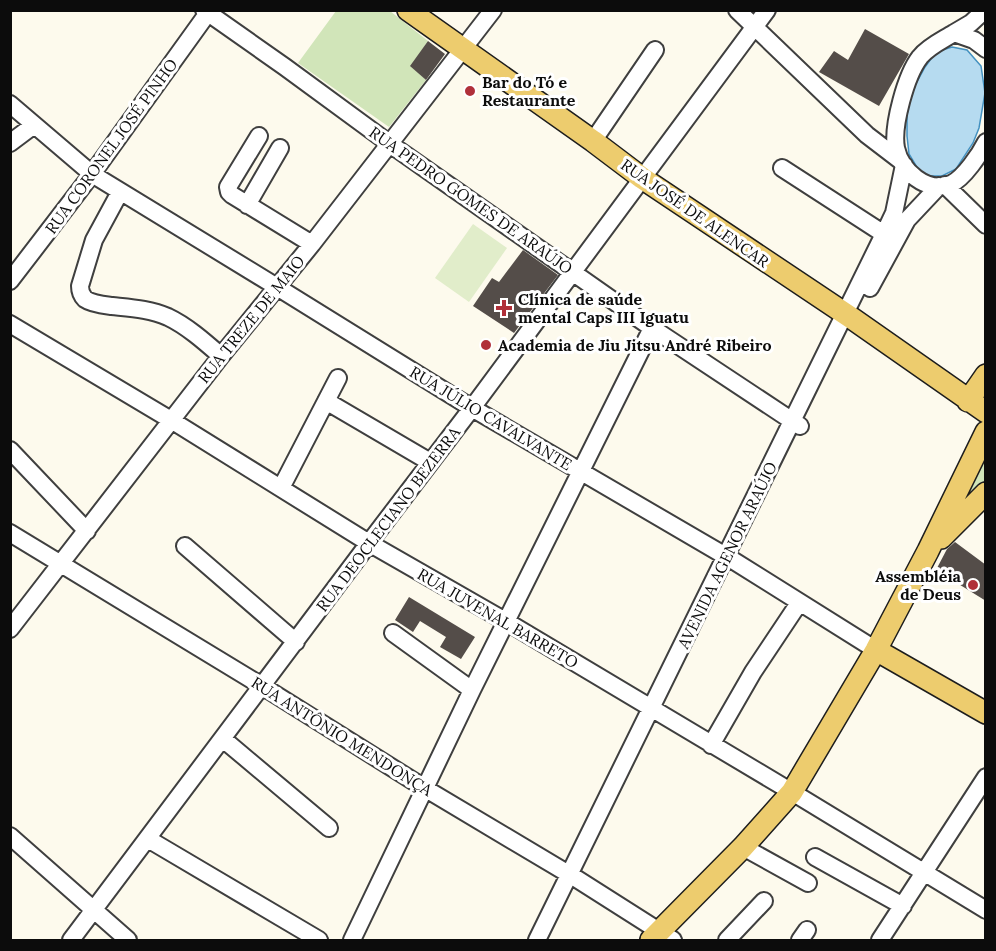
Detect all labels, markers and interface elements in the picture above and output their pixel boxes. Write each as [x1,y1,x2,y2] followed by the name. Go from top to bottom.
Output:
[41,54,181,238] street label: RUA CORONEL JOSÉ PINHO
[482,72,576,110] place label: Bar do Tó e Restaurante
[463,84,477,98] marker: Bar do Tó e Restaurante
[365,122,577,278] street label: RUA PEDRO GOMES DE ARAÚJO
[617,154,774,272] street label: RUA JOSÉ DE ALENCAR
[193,251,309,387] street label: RUA TREZE DE MAIO
[518,289,689,327] place label: Clínica de saúde mental Caps III Iguatu
[495,299,513,317] marker: Clínica de saúde mental Caps III Iguatu
[498,335,771,355] place label: Academia de Jiu Jitsu André Ribeiro
[479,338,493,352] marker: Academia de Jiu Jitsu André Ribeiro
[406,362,576,474] street label: RUA JÚLIO CAVALVANTE
[312,422,465,615] street label: RUA DEOCLECIANO BEZERRA
[673,458,781,653] street label: AVENIDA AGENOR ARAÚJO
[414,564,582,672] street label: RUA JUVENAL BARRETO
[875,566,962,604] place label: Assembléia de Deus
[966,578,980,592] marker: Assembléia de Deus
[248,672,437,801] street label: RUA ANTÔNIO MENDONÇA

